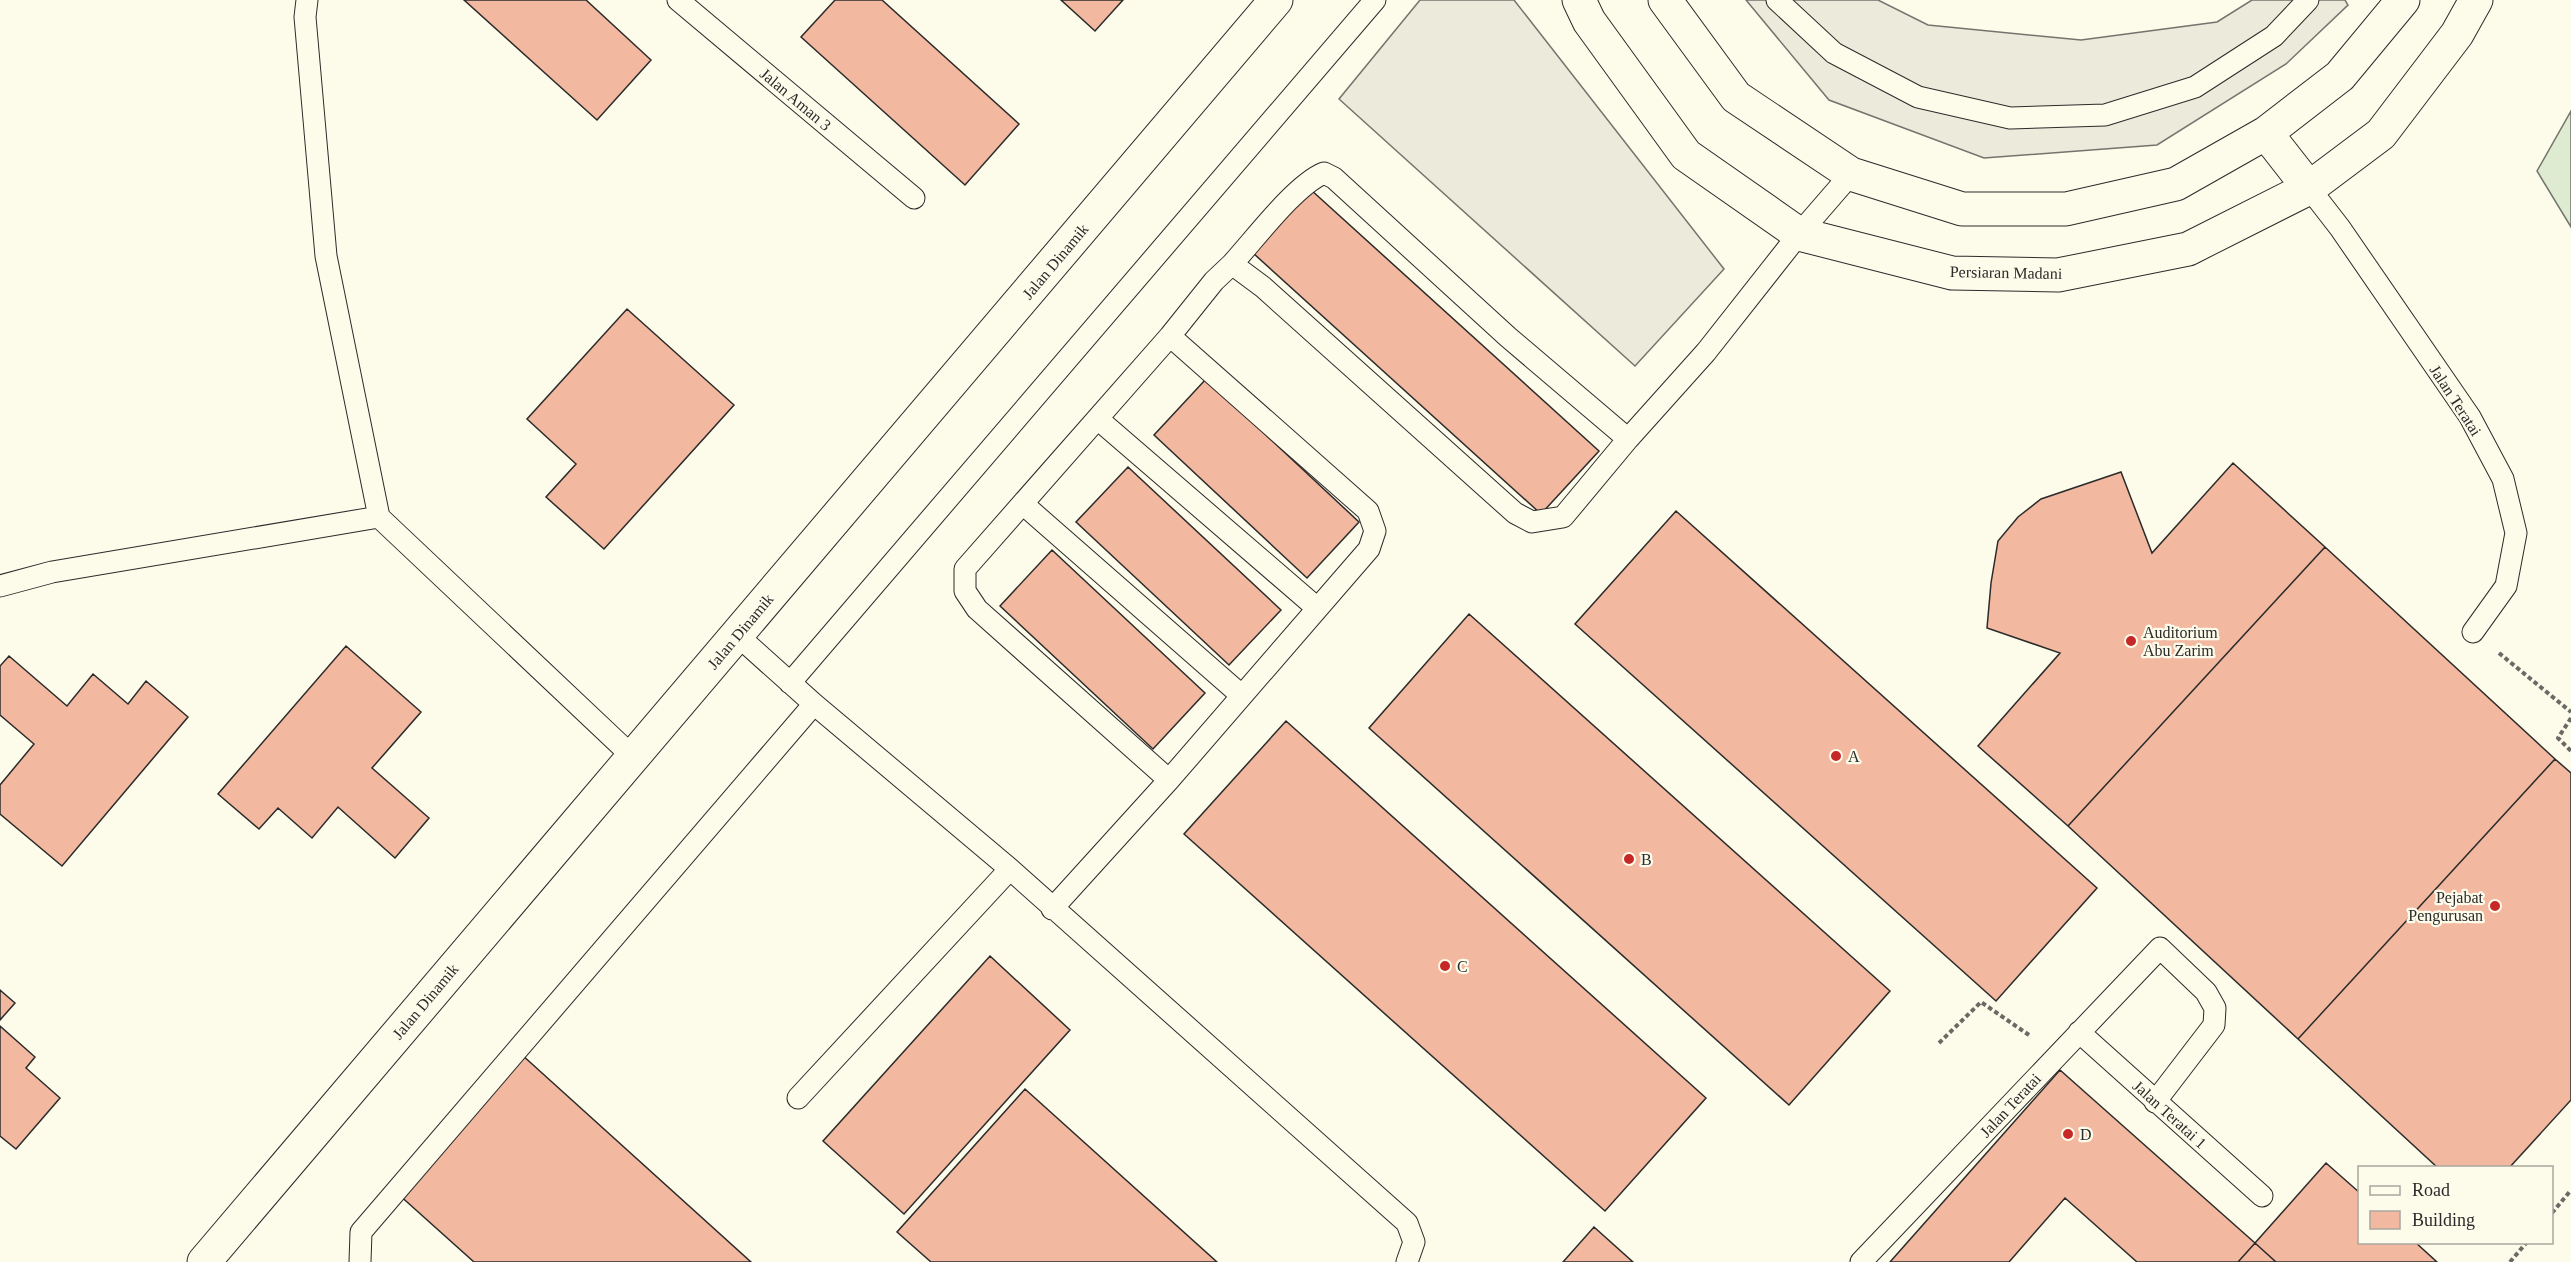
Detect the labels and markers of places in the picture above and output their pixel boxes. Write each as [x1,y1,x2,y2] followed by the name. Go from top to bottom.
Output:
[2143,624,2218,659] place label: Auditorium Abu Zarim
[2124,634,2138,648] marker: Auditorium Abu Zarim
[1848,748,1860,765] place label: A
[1829,749,1843,763] marker: A
[1641,851,1652,868] place label: B
[1622,852,1636,866] marker: B
[2408,889,2484,925] place label: Pejabat Pengurusan
[2488,899,2502,913] marker: Pejabat Pengurusan
[1457,958,1468,975] place label: C
[1438,959,1452,973] marker: C
[2080,1126,2092,1143] place label: D
[2061,1127,2075,1141] marker: D

